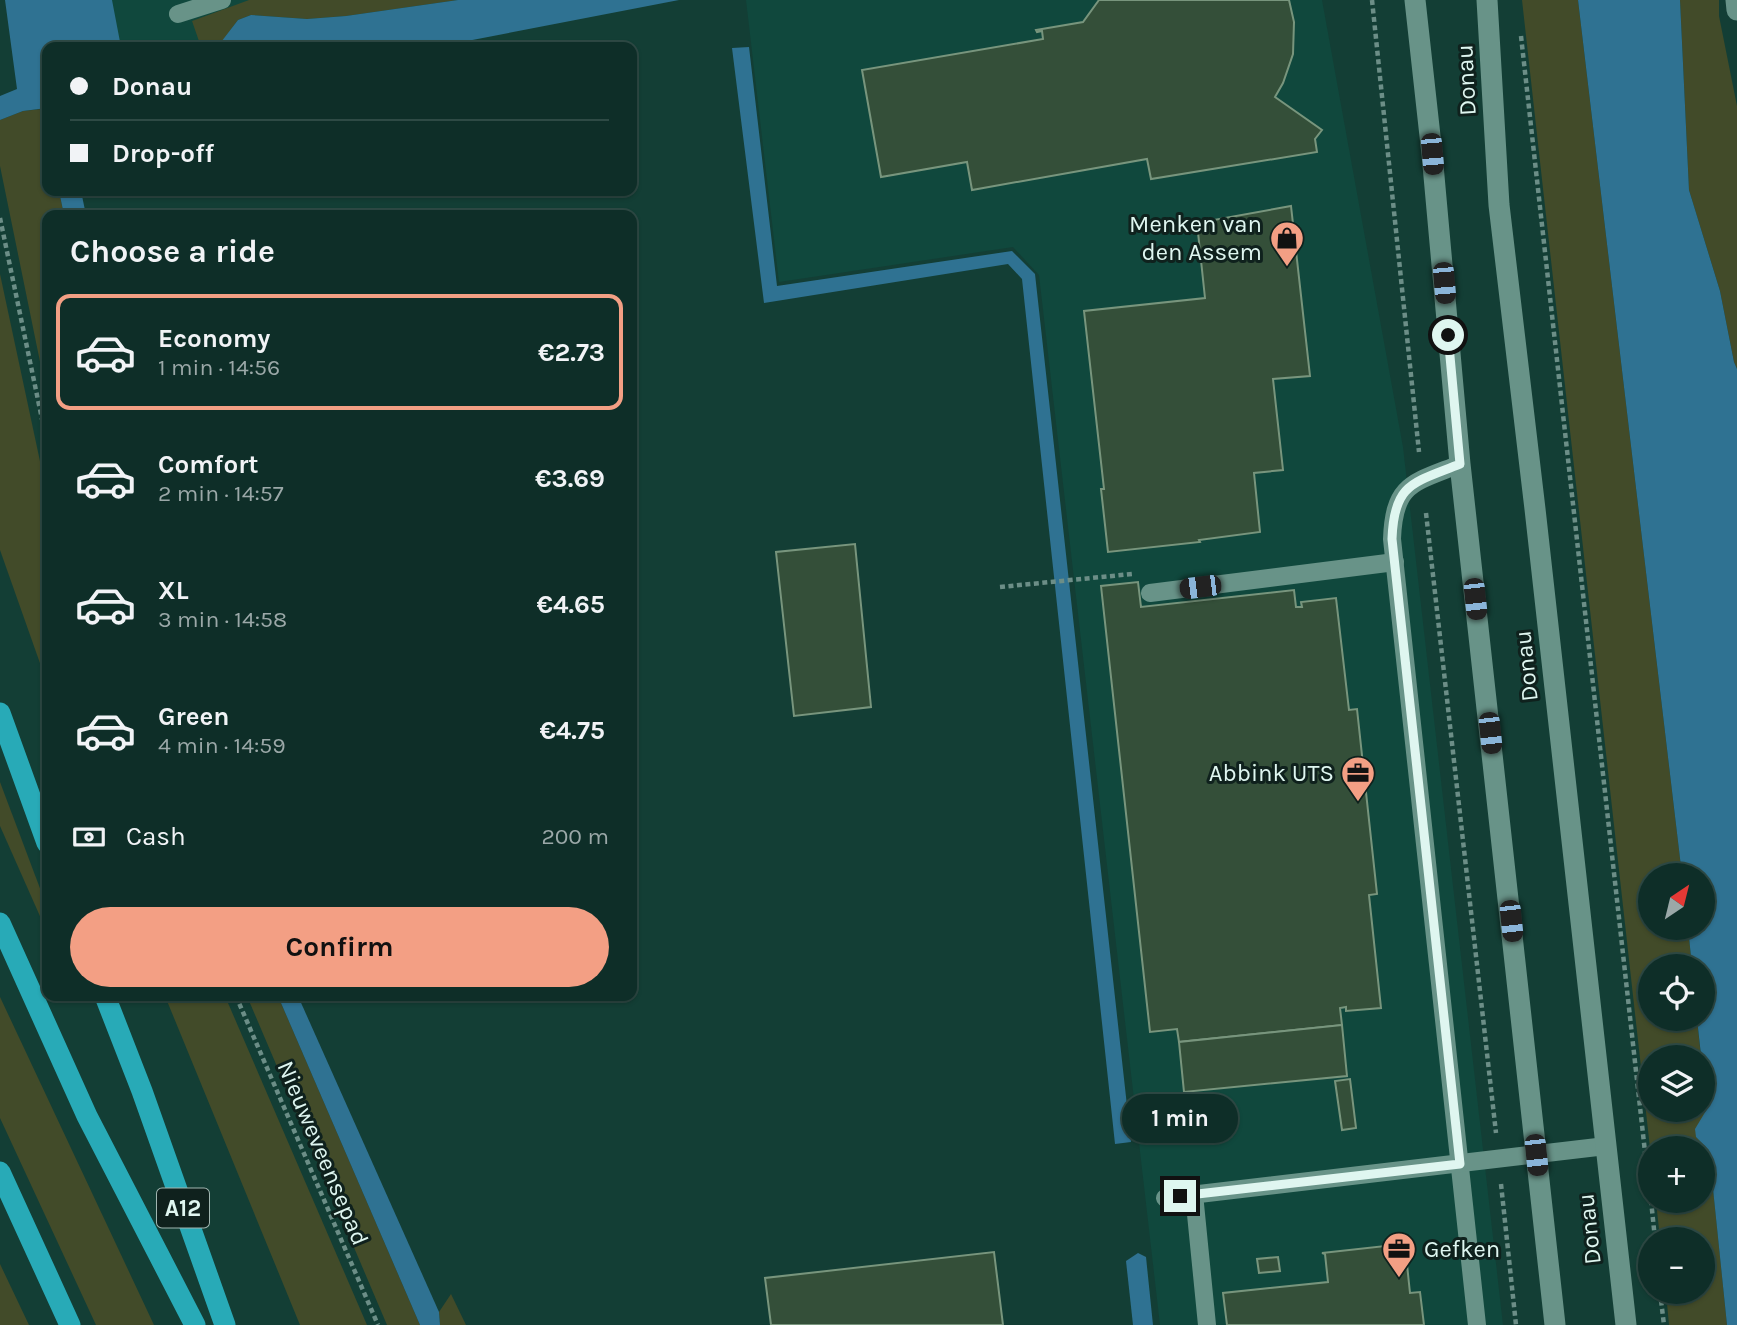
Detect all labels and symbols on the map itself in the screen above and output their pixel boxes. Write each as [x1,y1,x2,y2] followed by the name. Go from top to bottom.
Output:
[1450,44,1482,116] street label: Donau
[1420,132,1445,176] car
[1129,210,1262,266] place label: Menken van den Assem
[1268,219,1306,268] shop icon: Menken van den Assem
[1432,261,1457,305] car
[1432,319,1464,351] route start
[1178,574,1223,600] car
[1463,577,1488,621] car
[1508,629,1544,703] street label: Donau
[1478,711,1503,755] car
[1339,754,1377,803] office icon: Abbink UTS
[1209,759,1334,787] place label: Abbink UTS
[1638,863,1715,940] north arrow
[1499,899,1524,943] car
[271,1057,375,1249] street label: Nieuweveensepad
[1122,1094,1238,1144] callout: 1 min
[1524,1133,1549,1177] car
[1164,1180,1196,1212] route end
[157,1189,209,1228] road number: A12
[1571,1192,1607,1266] street label: Donau
[1380,1230,1418,1279] office icon: Gefken
[1424,1235,1500,1263] place label: Gefken

